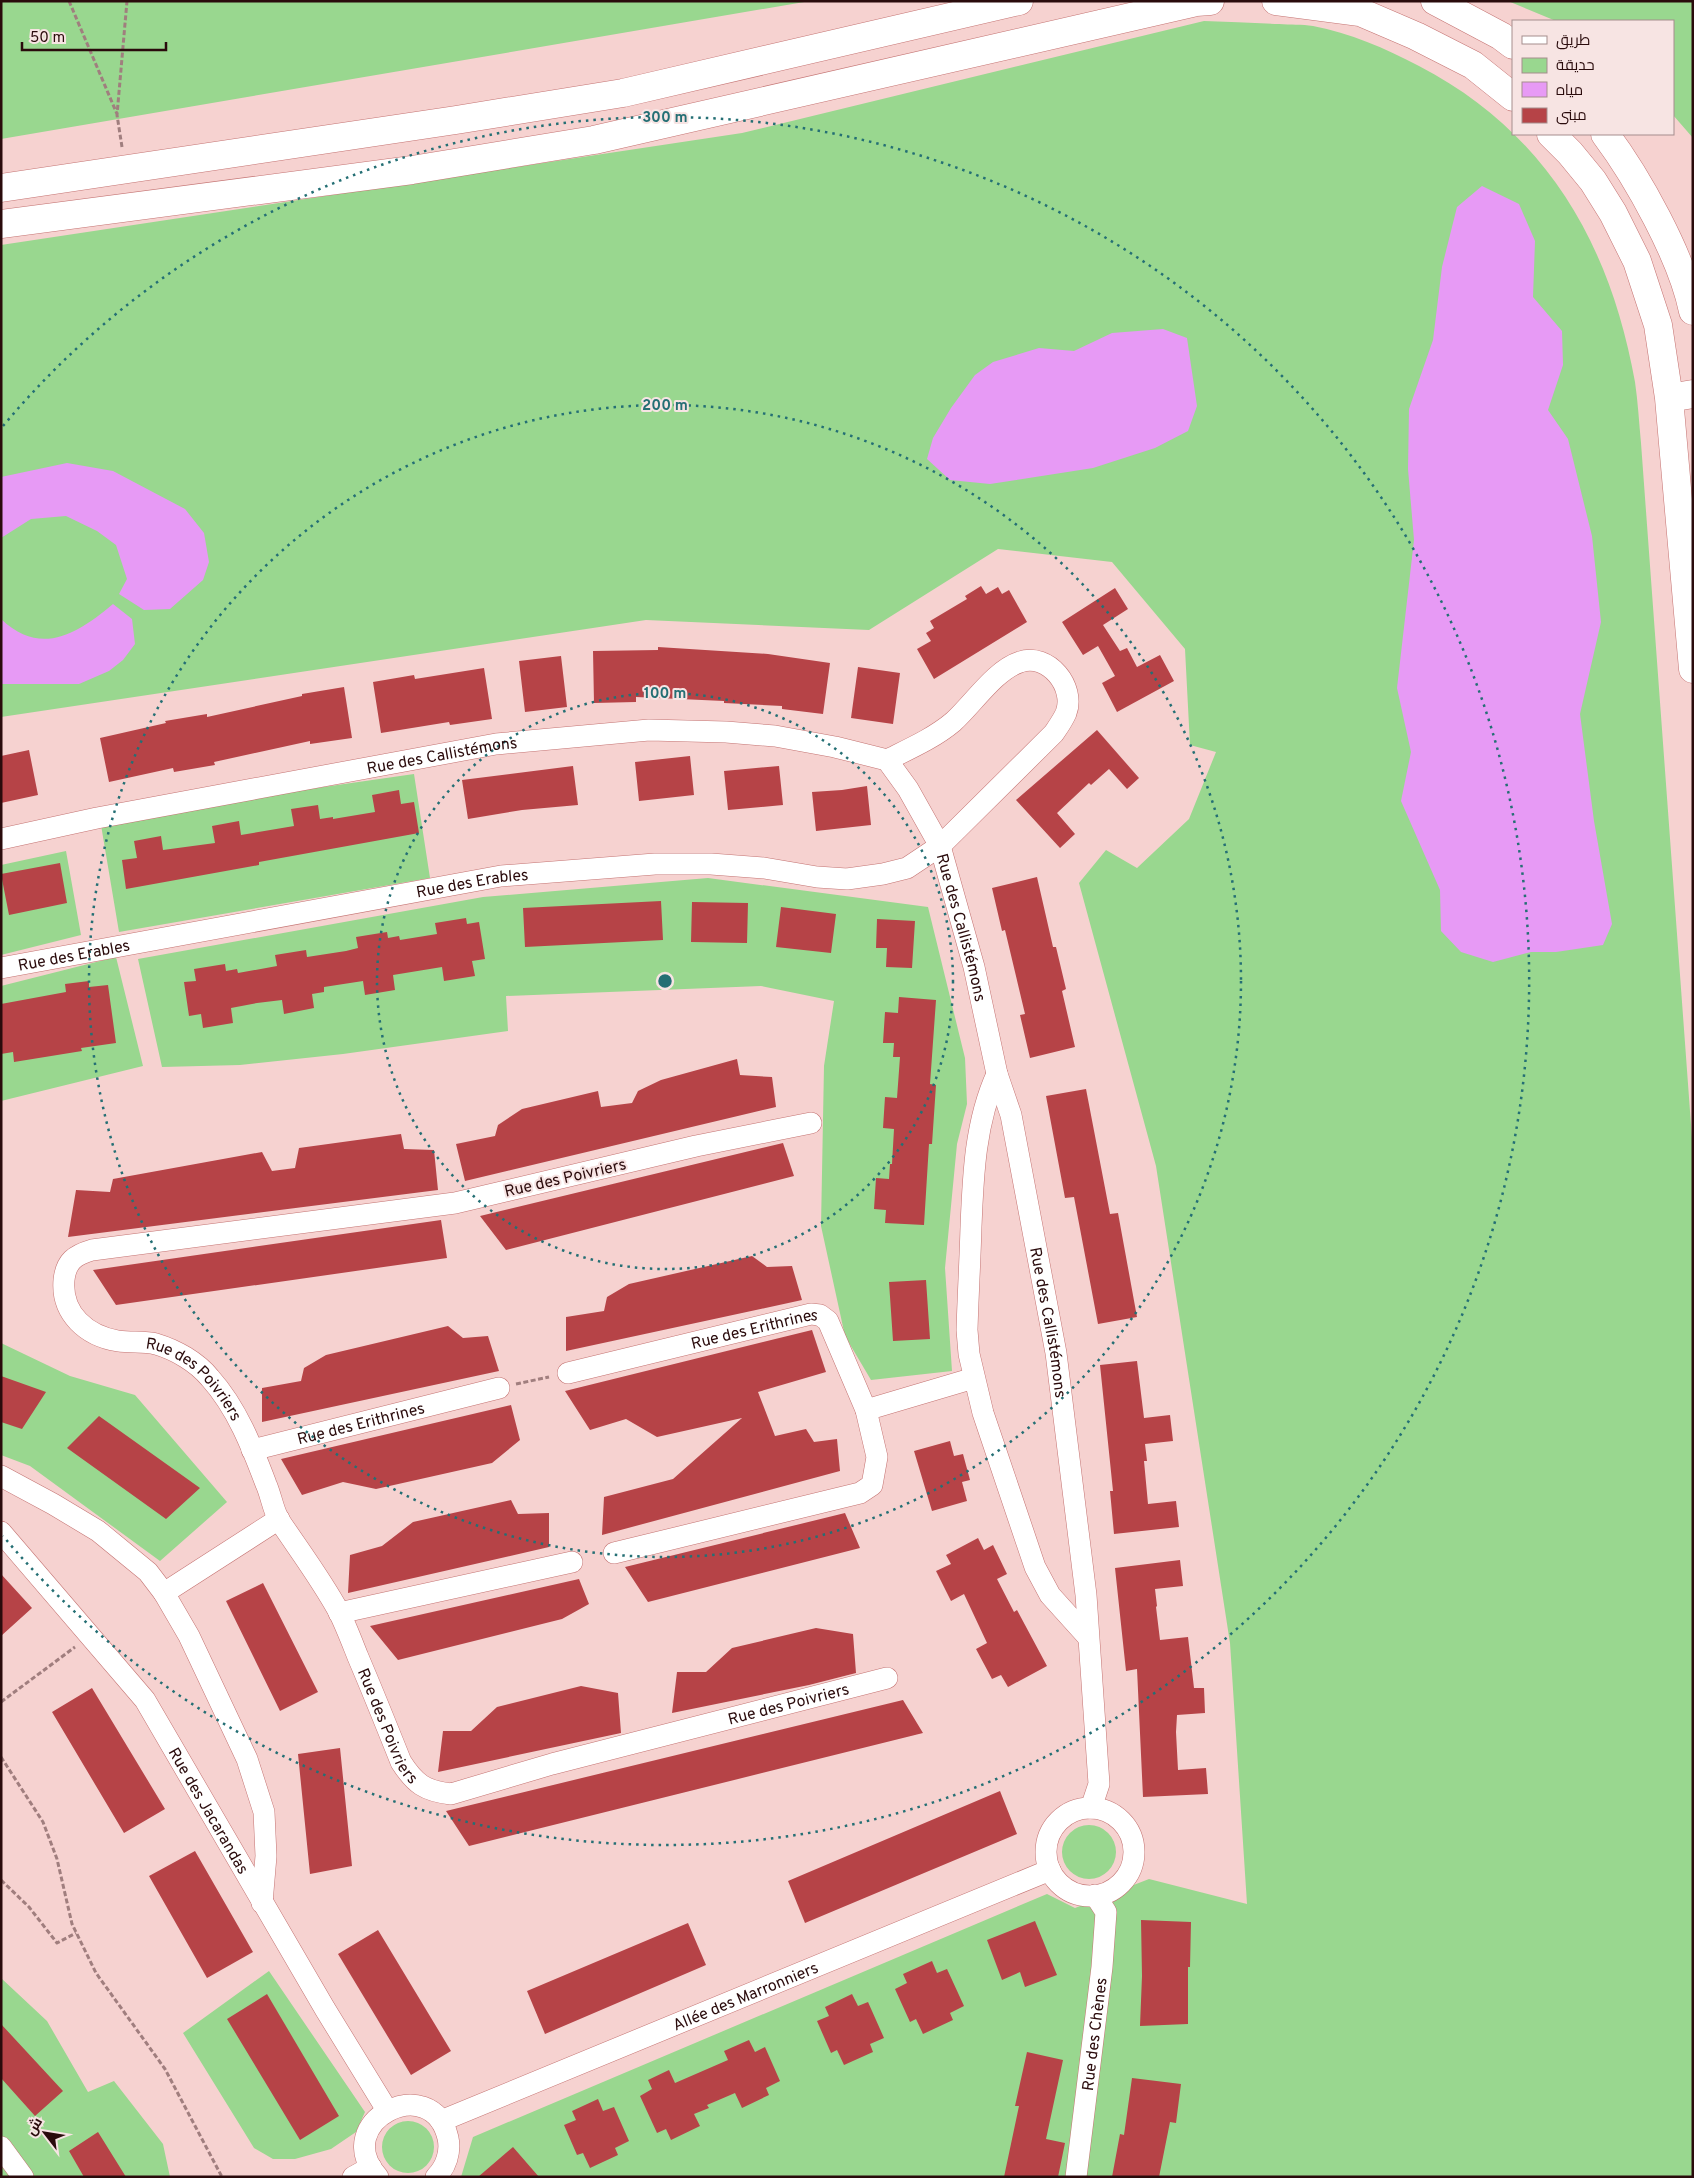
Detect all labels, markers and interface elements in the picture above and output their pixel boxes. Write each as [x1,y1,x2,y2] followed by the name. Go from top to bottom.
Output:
[22,20,166,52] scale bar
[1512,20,1674,135] legend
[30,29,65,48] text: 50 m
[1556,32,1590,51] text: طريق
[1556,57,1595,76] text: حديقة
[1556,82,1583,101] text: مياه
[1556,107,1587,126] text: مبنى
[642,109,688,128] text: 300 m
[642,397,688,416] text: 200 m
[644,685,686,704] text: 100 m
[365,734,518,780] street label: Rue des Callistémons
[931,851,989,1004] street label: Rue des Callistémons
[415,866,529,903] street label: Rue des Erables
[17,936,132,977] street label: Rue des Erables
[656,972,674,990] centre of rings
[503,1155,628,1203] street label: Rue des Poivriers
[1024,1246,1069,1399] street label: Rue des Callistémons
[689,1306,819,1355] street label: Rue des Erithrines
[144,1334,245,1425] street label: Rue des Poivriers
[295,1399,427,1450] street label: Rue des Erithrines
[352,1666,421,1789] street label: Rue des Poivriers
[726,1680,852,1730] street label: Rue des Poivriers
[163,1745,252,1878] street label: Rue des Jacarandas
[670,1959,822,2036] street label: Allée des Marronniers
[1079,1977,1113,2092] street label: Rue des Chènes
[20,2108,70,2158] north arrow
[22,2114,47,2139] text: ش

